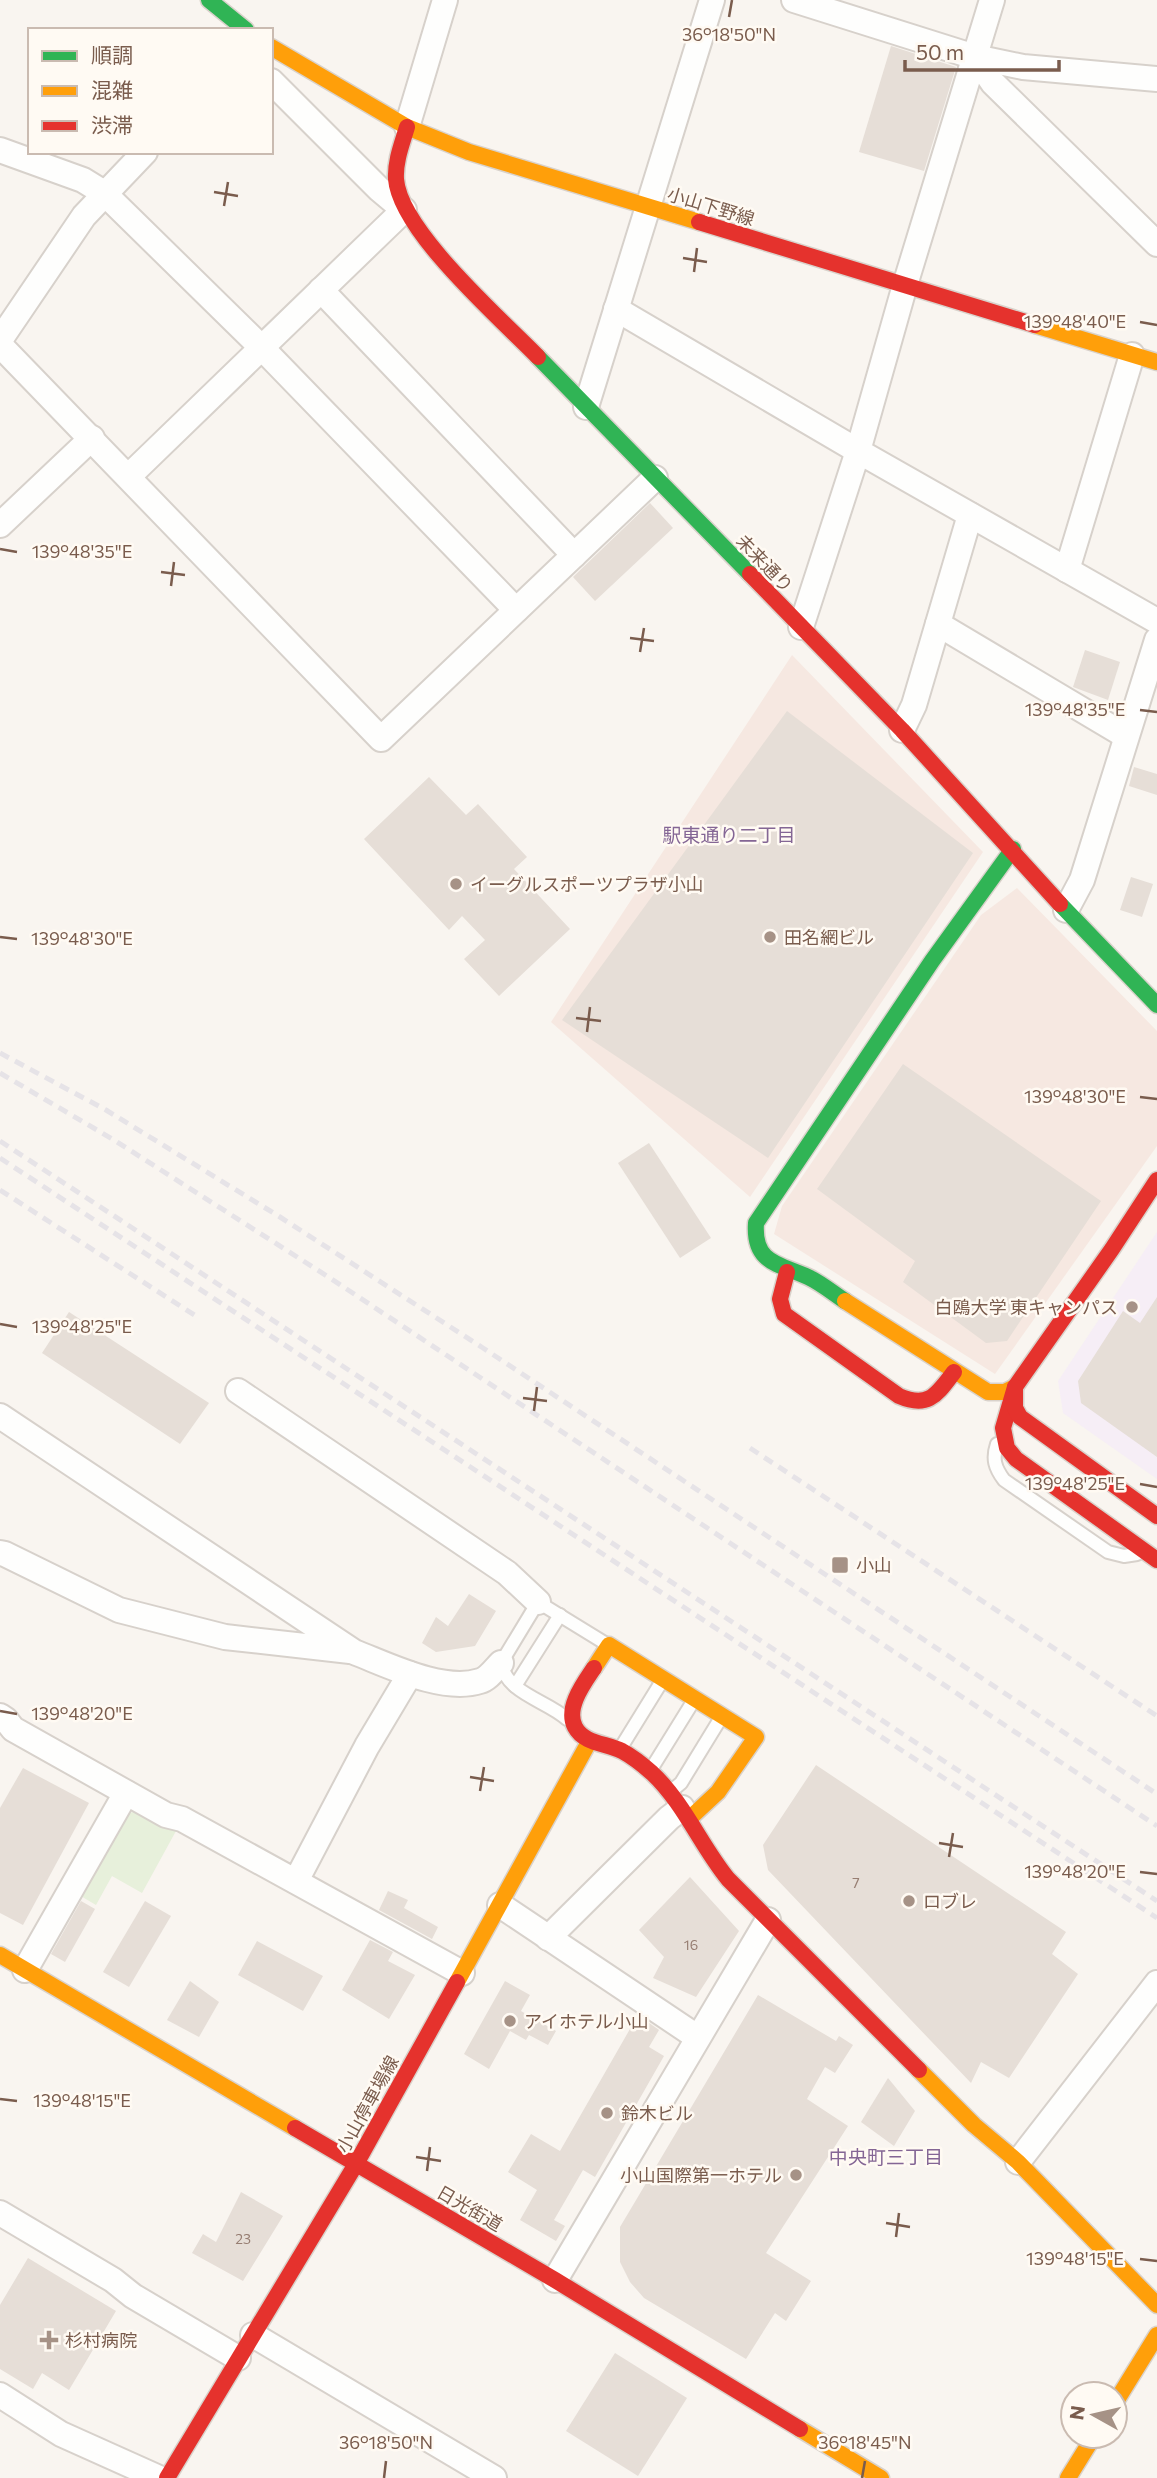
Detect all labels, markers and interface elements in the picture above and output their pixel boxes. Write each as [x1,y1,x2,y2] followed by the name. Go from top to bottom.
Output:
[682,23,776,45] text: 36°18'50"N
[28,28,273,154] legend
[905,28,1059,72] scale bar
[916,39,964,64] text: 50 m
[91,42,133,67] text: 順調
[91,77,133,102] text: 混雑
[91,112,133,137] text: 渋滞
[665,182,757,230] street label: 小山下野線
[1024,310,1126,332] text: 139°48'40"E
[732,529,798,597] street label: 未来通り
[32,540,132,562] text: 139°48'35"E
[1025,698,1125,720] text: 139°48'35"E
[662,823,796,846] district label: 駅東通り二丁目
[470,873,704,895] place label: イーグルスポーツプラザ小山
[448,876,464,892] marker: イーグルスポーツプラザ小山
[784,926,874,948] place label: 田名網ビル
[31,927,133,949] text: 139°48'30"E
[762,929,778,945] marker: 田名網ビル
[1024,1085,1126,1107] text: 139°48'30"E
[935,1296,1118,1318] place label: 白鴎大学 東キャンパス
[1124,1299,1140,1315] marker: 白鴎大学 東キャンパス
[32,1315,132,1337] text: 139°48'25"E
[1025,1472,1125,1494] text: 139°48'25"E
[856,1554,892,1576] place label: 小山
[830,1555,850,1575] marker: 小山
[31,1702,133,1724] text: 139°48'20"E
[1024,1860,1126,1882] text: 139°48'20"E
[852,1874,860,1891] house number: 7
[923,1890,977,1912] place label: ロブレ
[901,1893,917,1909] marker: ロブレ
[684,1936,698,1953] house number: 16
[524,2010,649,2032] place label: アイホテル小山
[502,2013,518,2029] marker: アイホテル小山
[331,2051,403,2157] street label: 小山停車場線
[33,2089,131,2111] text: 139°48'15"E
[621,2102,693,2124] place label: 鈴木ビル
[599,2105,615,2121] marker: 鈴木ビル
[829,2145,943,2168] district label: 中央町三丁目
[620,2164,782,2186] place label: 小山国際第一ホテル
[788,2167,804,2183] marker: 小山国際第一ホテル
[433,2180,507,2236] street label: 日光街道
[235,2230,251,2247] house number: 23
[1026,2247,1124,2269] text: 139°48'15"E
[65,2329,137,2351] place label: 杉村病院
[39,2330,59,2350] marker: 杉村病院
[1059,2380,1129,2450] north arrow
[1064,2404,1089,2421] text: N
[339,2431,433,2453] text: 36°18'50"N
[818,2431,912,2453] text: 36°18'45"N

